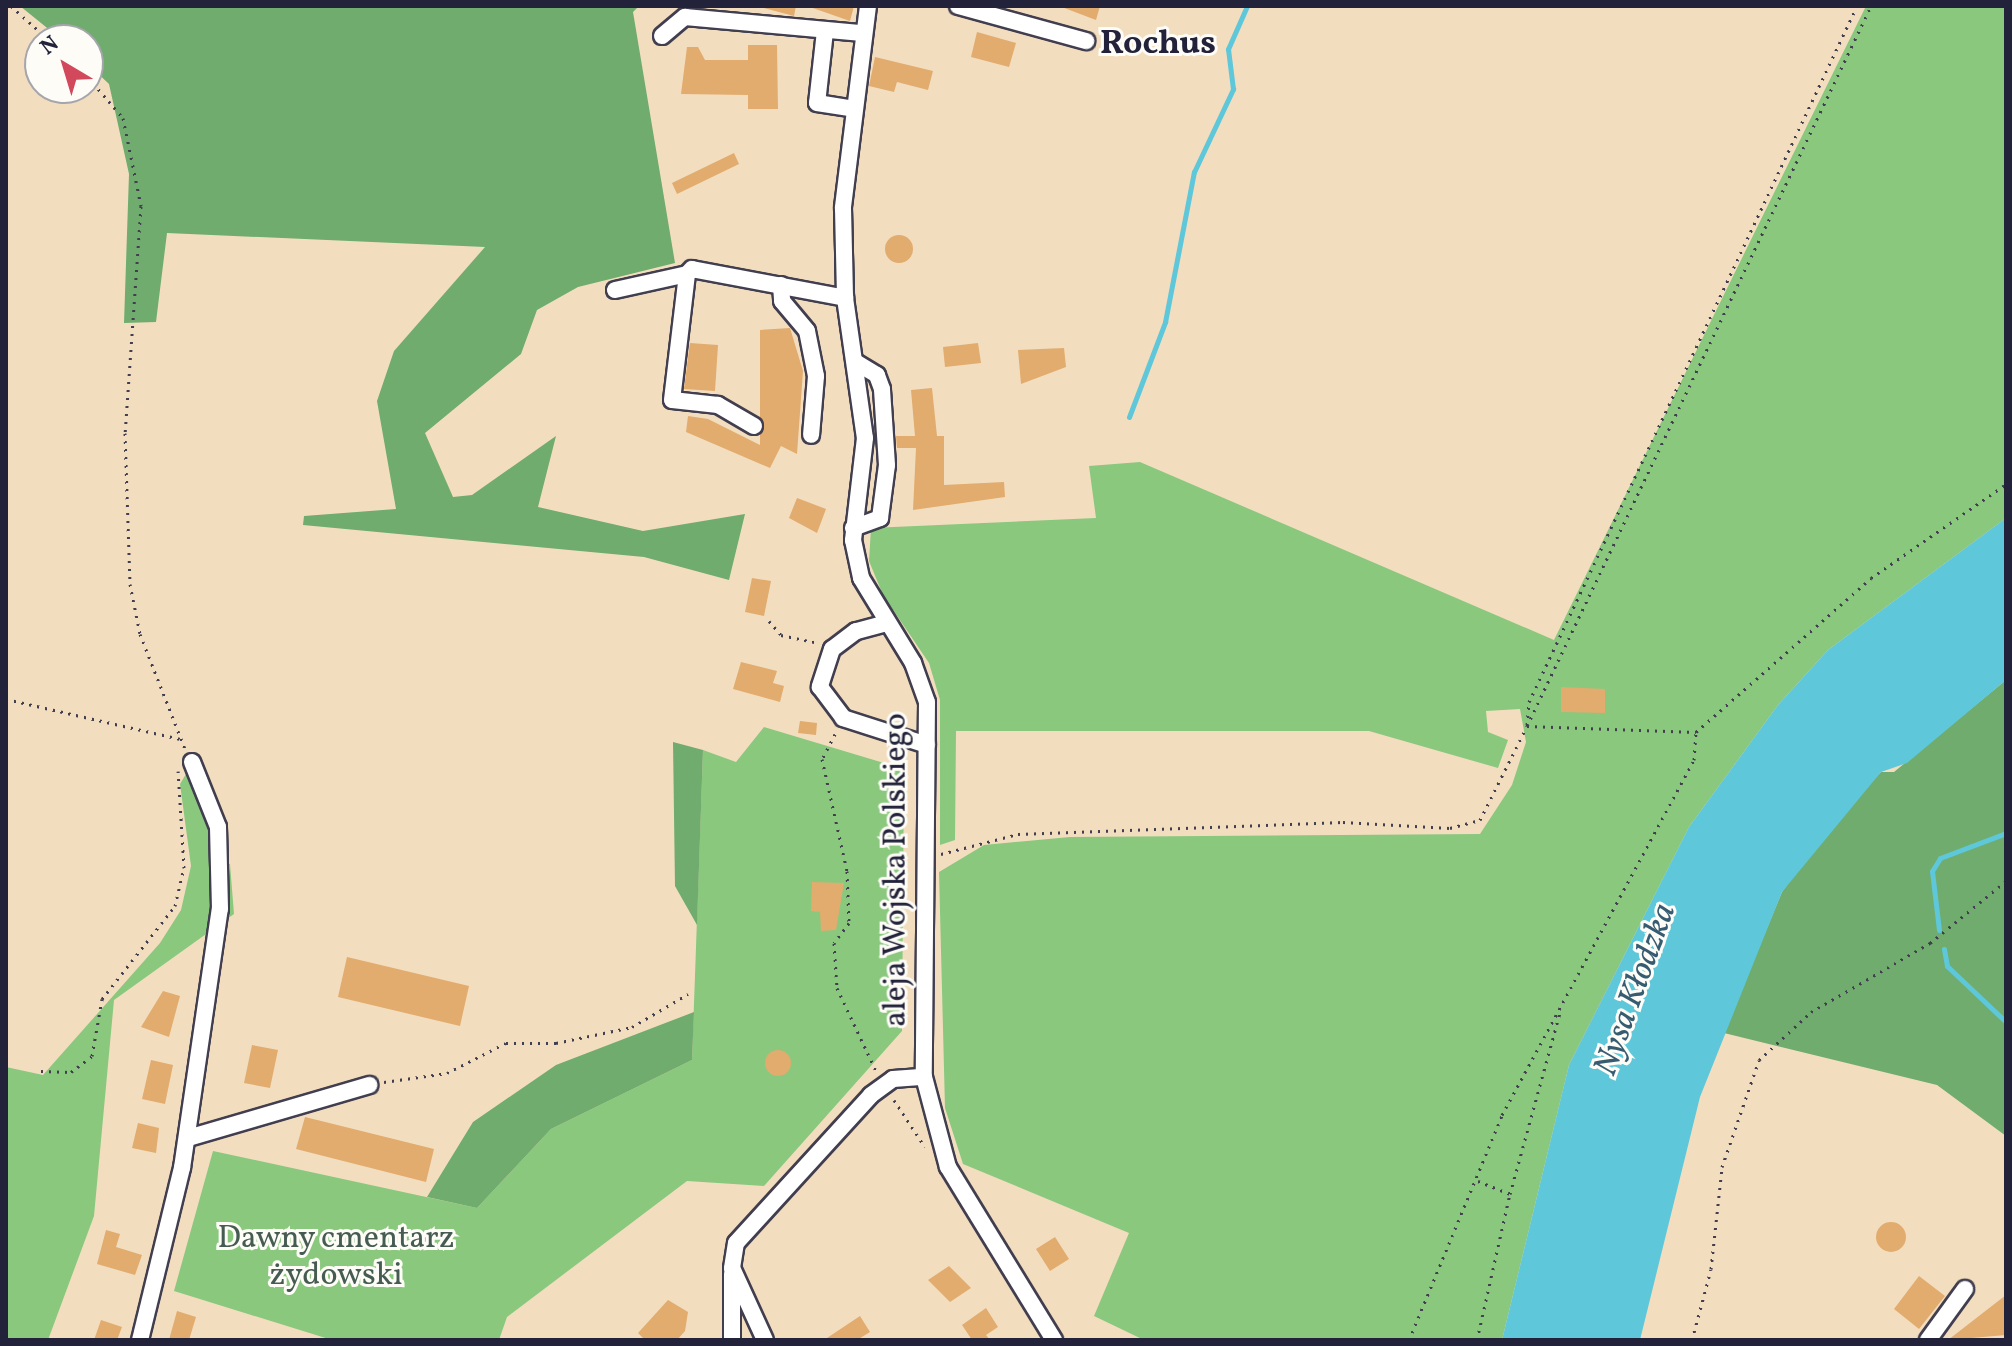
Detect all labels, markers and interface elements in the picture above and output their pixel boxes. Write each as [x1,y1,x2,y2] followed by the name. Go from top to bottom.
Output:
[24,24,104,104] north arrow
[1100,25,1216,65] district label: Rochus
[34,29,66,63] text: N
[878,713,916,1027] street label: aleja Wojska Polskiego
[1586,898,1686,1082] water label: Nysa Kłodzka
[217,1221,455,1296] park label: Dawny cmentarz żydowski

